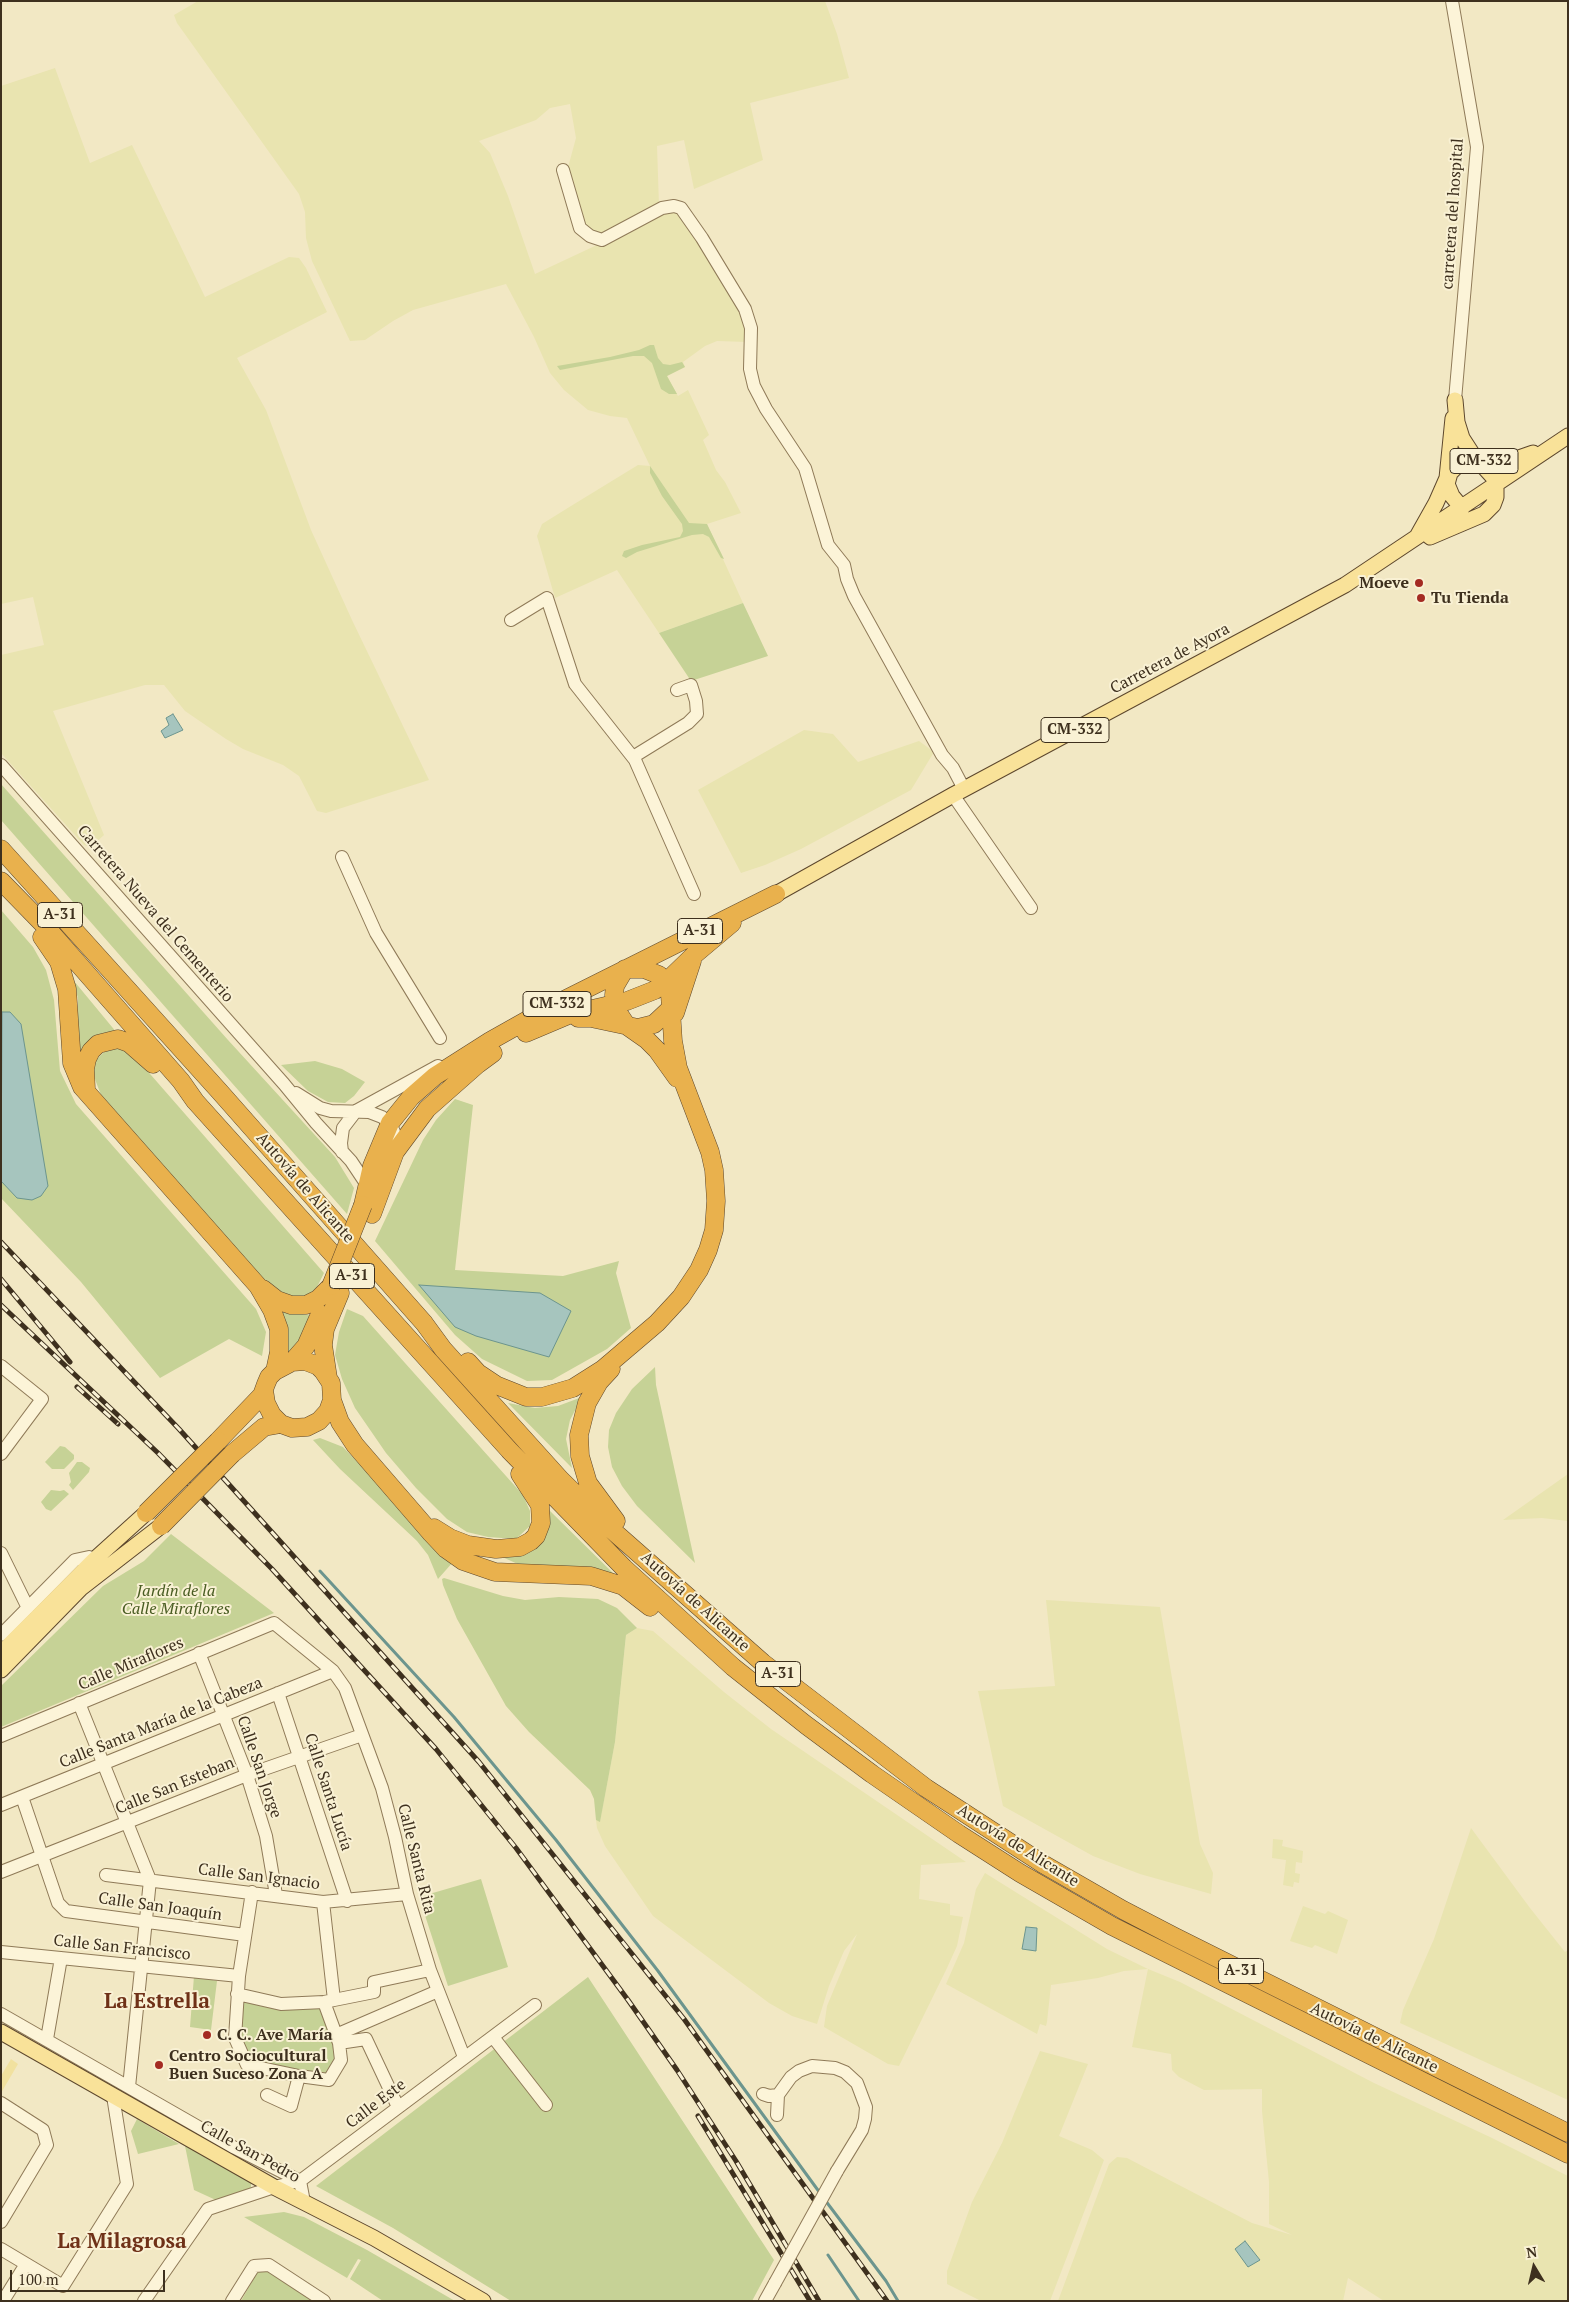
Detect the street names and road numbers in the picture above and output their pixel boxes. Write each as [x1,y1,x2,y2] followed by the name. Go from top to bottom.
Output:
[1438,138,1468,290] street label: carretera del hospital
[1450,448,1518,474] road number: CM-332
[1107,619,1233,699] street label: Carretera de Ayora
[1041,718,1109,742] road number: CM-332
[73,822,237,1006] street label: Carretera Nueva del Cementerio
[38,902,82,928] road number: A-31
[678,918,722,944] road number: A-31
[523,992,591,1016] road number: CM-332
[252,1129,358,1247] street label: Autovía de Alicante
[330,1264,374,1288] road number: A-31
[637,1548,753,1656] street label: Autovía de Alicante
[75,1633,187,1695] street label: Calle Miraflores
[756,1662,800,1686] road number: A-31
[57,1673,265,1773] street label: Calle Santa María de la Cabeza
[233,1713,285,1821] street label: Calle San Jorge
[300,1731,356,1853] street label: Calle Santa Lucía
[113,1753,237,1819] street label: Calle San Esteban
[954,1801,1082,1891] street label: Autovía de Alicante
[393,1802,439,1916] street label: Calle Santa Rita
[197,1860,321,1894] street label: Calle San Ignacio
[97,1889,223,1925] street label: Calle San Joaquín
[53,1931,191,1965] street label: Calle San Francisco
[1218,1958,1264,1984] road number: A-31
[1307,1999,1441,2077] street label: Autovía de Alicante
[342,2075,410,2133] street label: Calle Este
[197,2117,303,2187] street label: Calle San Pedro

